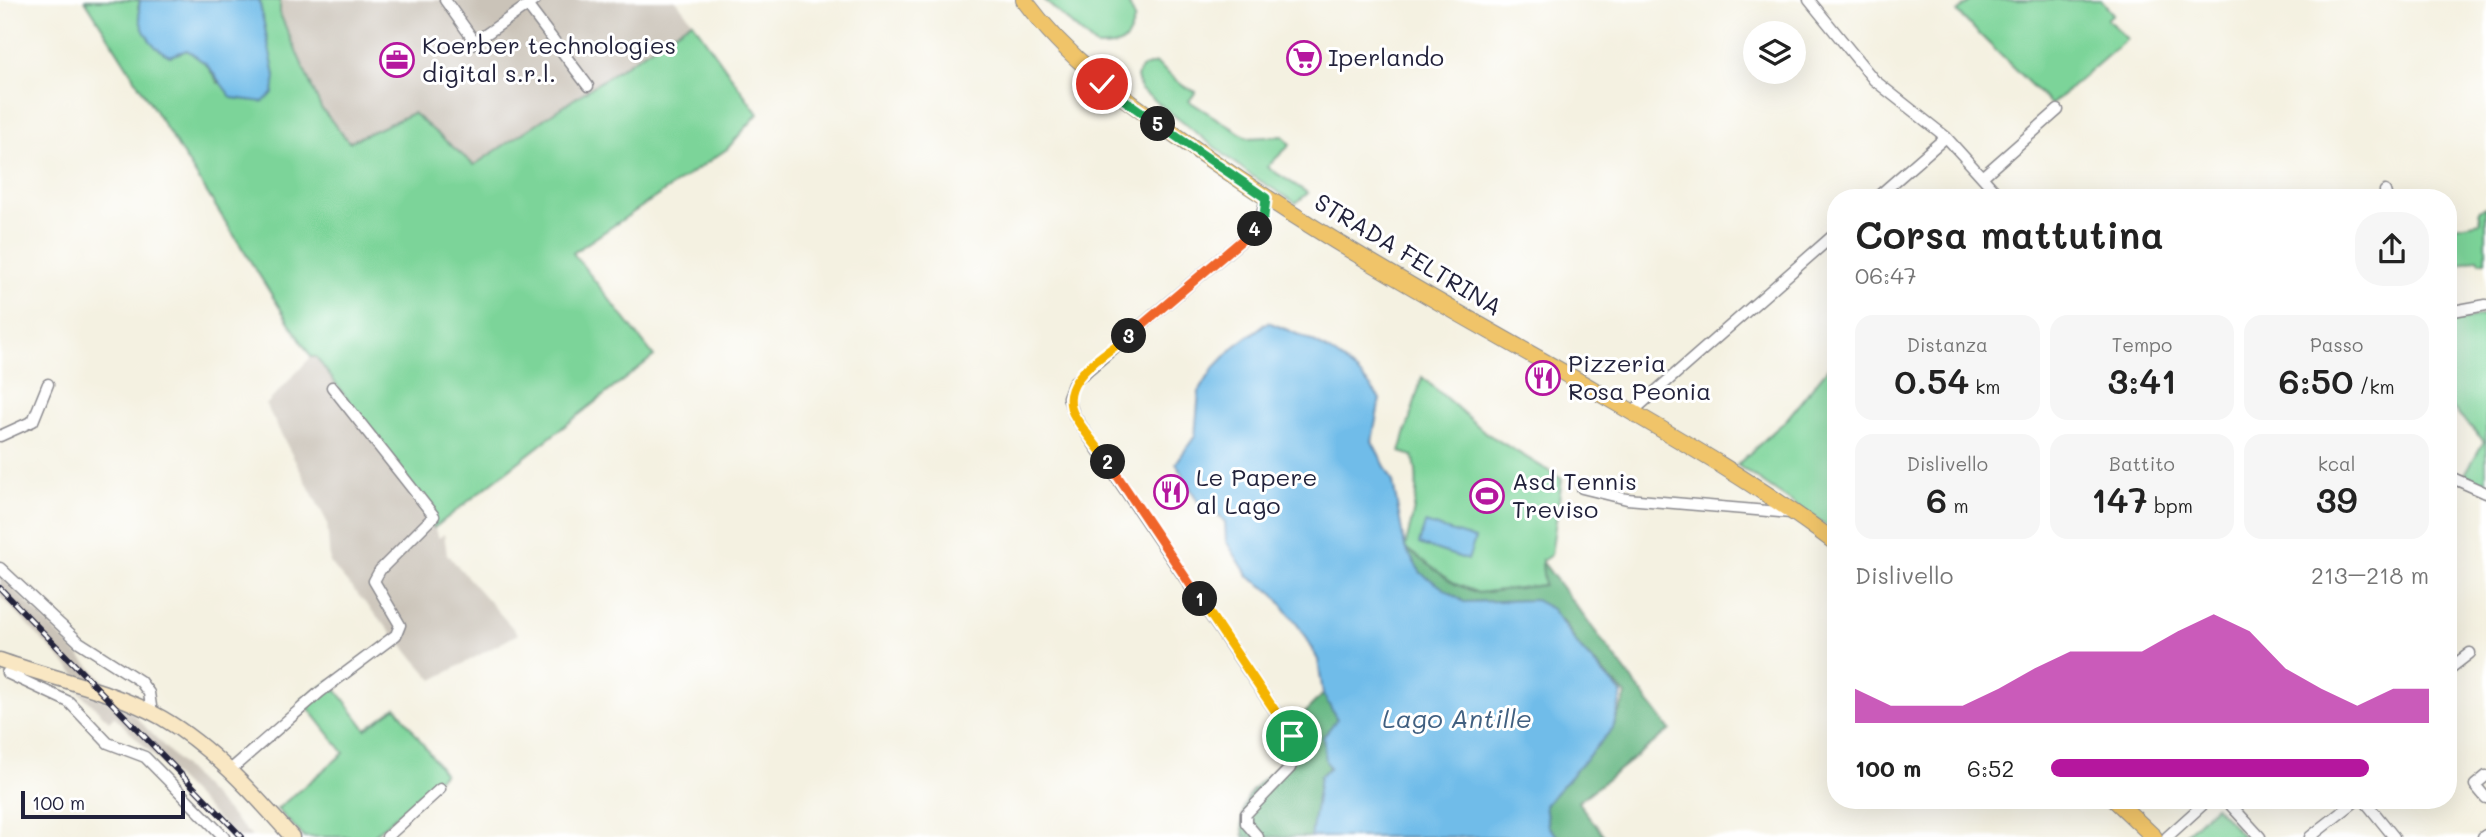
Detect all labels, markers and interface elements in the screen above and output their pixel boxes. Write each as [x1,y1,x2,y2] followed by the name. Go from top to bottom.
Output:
[1743,21,1806,84] map controls
[1743,21,1806,84] button: layers
[422,29,676,88] place label: Koerber technologies digital s.r.l.
[1285,39,1323,77] supermarket icon: Iperlando
[378,41,416,79] office icon: Koerber technologies digital s.r.l.
[1328,41,1444,72] place label: Iperlando
[1072,54,1132,114] pin
[1083,65,1121,103] icon: check
[1140,106,1176,142] pin: 5
[1152,111,1163,136] text: 5
[1309,186,1508,322] street label: STRADA FELTRINA
[1855,209,2164,259] text: Corsa mattutina
[1238,212,1272,246] pin: 4
[2355,212,2429,286] button: share
[1248,216,1261,241] text: 4
[1855,260,1917,290] text: 06:47
[1112,318,1146,354] pin: 3
[1123,323,1134,348] text: 3
[1907,332,1988,357] text: Distanza
[2112,332,2172,357] text: Tempo
[2310,332,2363,357] text: Passo
[1568,347,1711,406] place label: Pizzeria Rosa Peonia
[1894,357,1969,403] text: 0.54
[2107,357,2177,403] text: 3:41
[2279,357,2353,403] text: 6:50
[1524,359,1562,397] restaurant icon: Pizzeria Rosa Peonia
[1969,374,2000,399] text: km
[2353,374,2395,399] text: /km
[1090,444,1126,480] pin: 2
[1102,449,1113,474] text: 2
[1907,451,1988,476] text: Dislivello
[2109,451,2175,476] text: Battito
[2318,451,2356,476] text: kcal
[1196,461,1317,520] place label: Le Papere al Lago
[1512,465,1637,524] place label: Asd Tennis Treviso
[1152,473,1190,511] restaurant icon: Le Papere al Lago
[1926,476,1947,522] text: 6
[2091,476,2148,522] text: 147
[2316,476,2358,522] text: 39
[1468,477,1506,515] sports icon: Asd Tennis Treviso
[1947,493,1969,518] text: m
[2148,493,2193,518] text: bpm
[1855,560,1953,590] text: Dislivello
[2311,560,2429,590] text: 213–218 m
[1182,582,1218,616] pin: 1
[1195,586,1204,611] text: 1
[1382,701,1532,735] water label: Lago Antille
[1262,706,1322,766] pin
[1273,717,1311,755] icon: arrive
[1855,753,1921,783] text: 100 m
[1967,753,2014,783] text: 6:52
[21,788,186,820] scale bar
[32,790,85,815] text: 100 m

